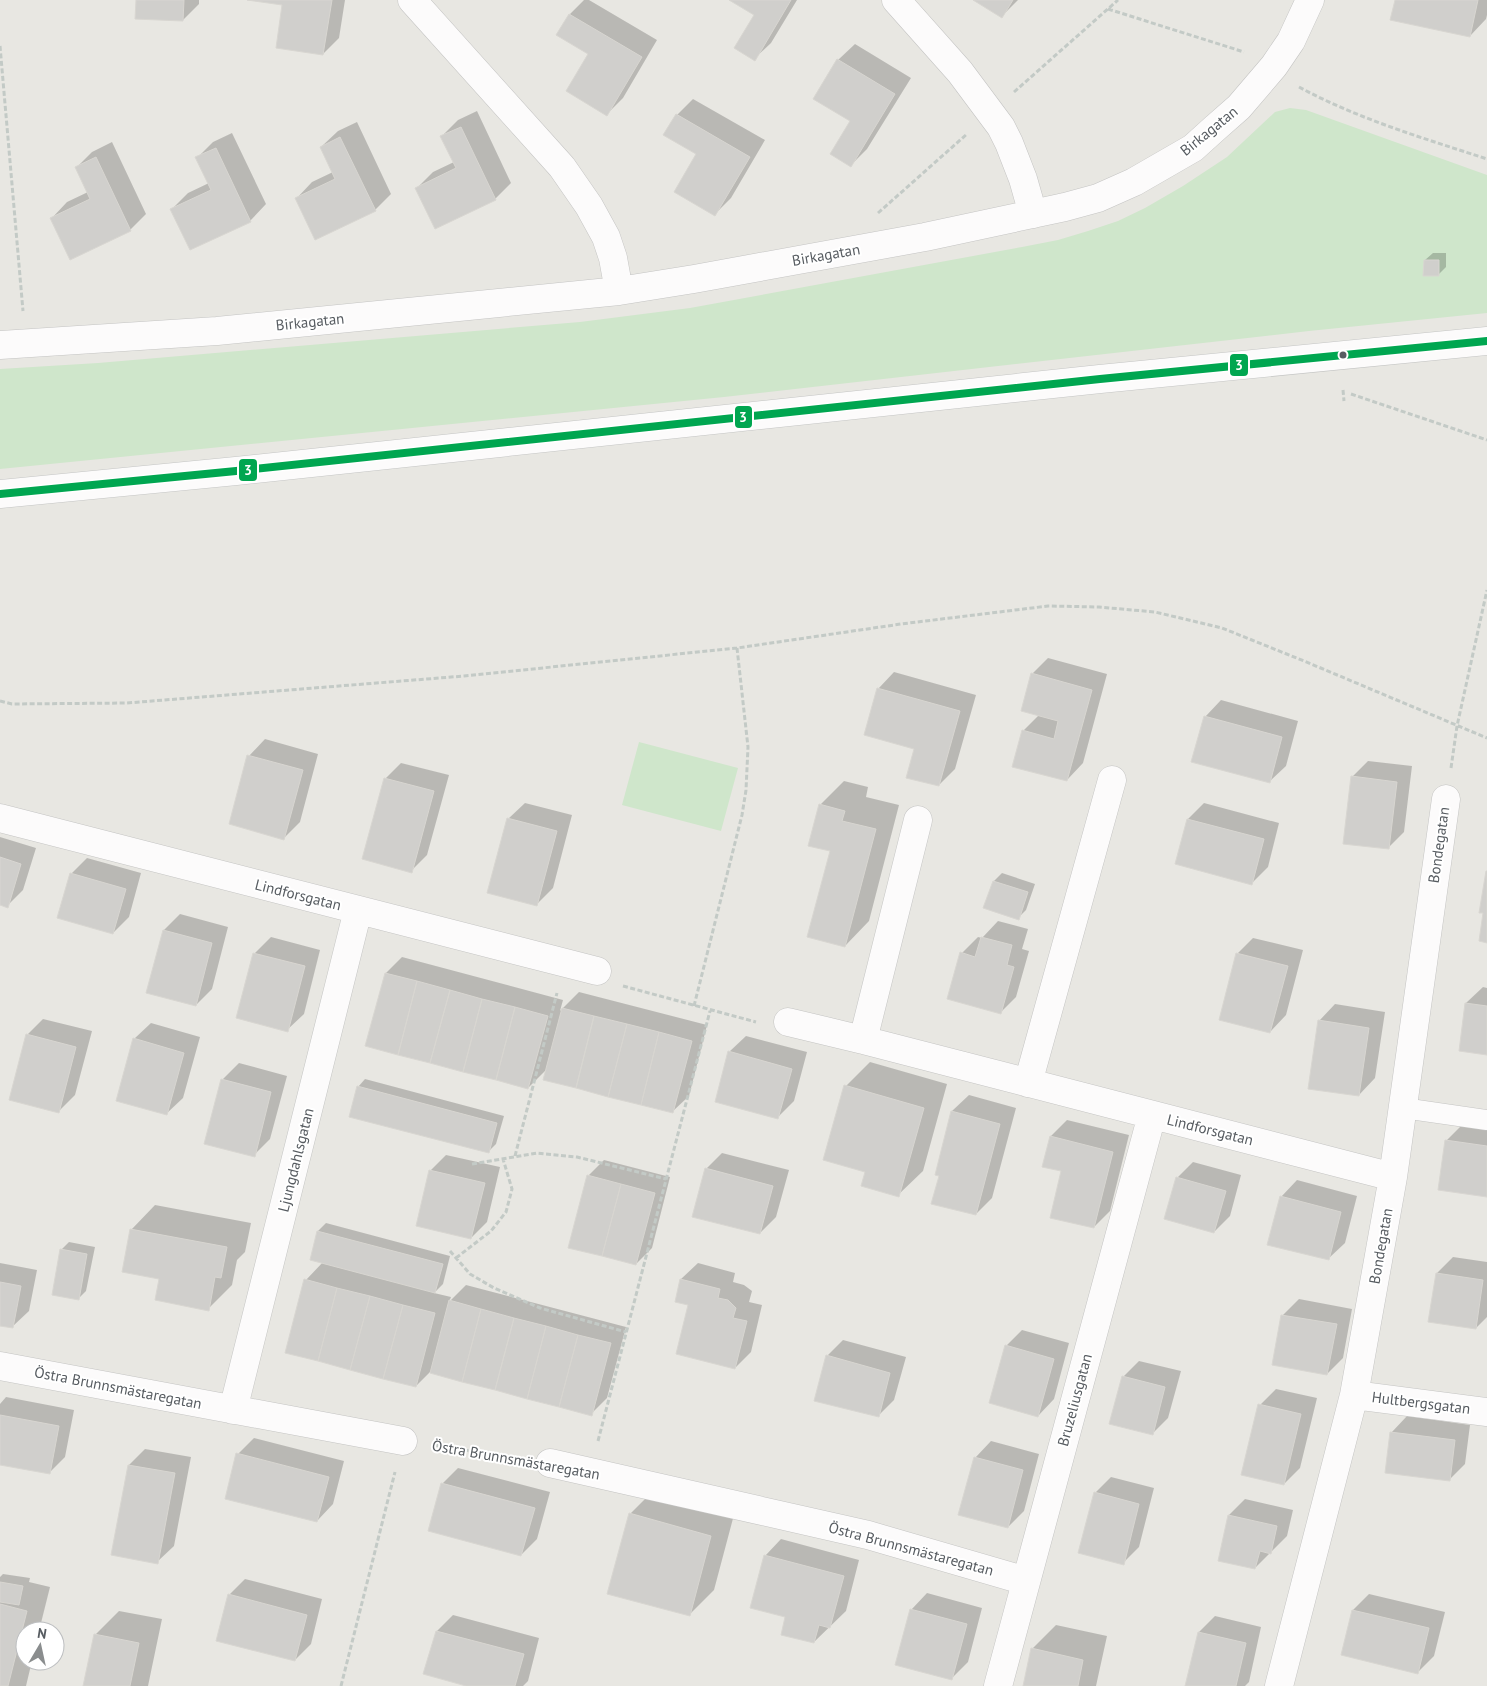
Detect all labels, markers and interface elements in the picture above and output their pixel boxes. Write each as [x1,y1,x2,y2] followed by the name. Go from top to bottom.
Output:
[1176,102,1241,160] street label: Birkagatan
[790,239,861,270] street label: Birkagatan
[275,308,345,335] street label: Birkagatan
[1338,350,1348,360] unlabelled marker
[1229,353,1249,377] line badge: 3
[1235,356,1243,374] text: 3
[734,405,753,429] line badge: 3
[739,408,747,426] text: 3
[238,458,258,482] line badge: 3
[244,461,252,479] text: 3
[1424,806,1453,884] street label: Bondegatan
[253,875,343,914] street label: Lindforsgatan
[273,1106,318,1214] street label: Ljungdahlsgatan
[1165,1110,1255,1149] street label: Lindforsgatan
[1364,1206,1397,1285] street label: Bondegatan
[1053,1352,1096,1448] street label: Bruzeliusgatan
[33,1362,203,1413] street label: Östra Brunnsmästaregatan
[1371,1387,1471,1418] street label: Hultbergsgatan
[431,1435,602,1484] street label: Östra Brunnsmästaregatan
[827,1517,996,1580] street label: Östra Brunnsmästaregatan
[15,1621,65,1671] north arrow
[36,1624,48,1643] text: N

